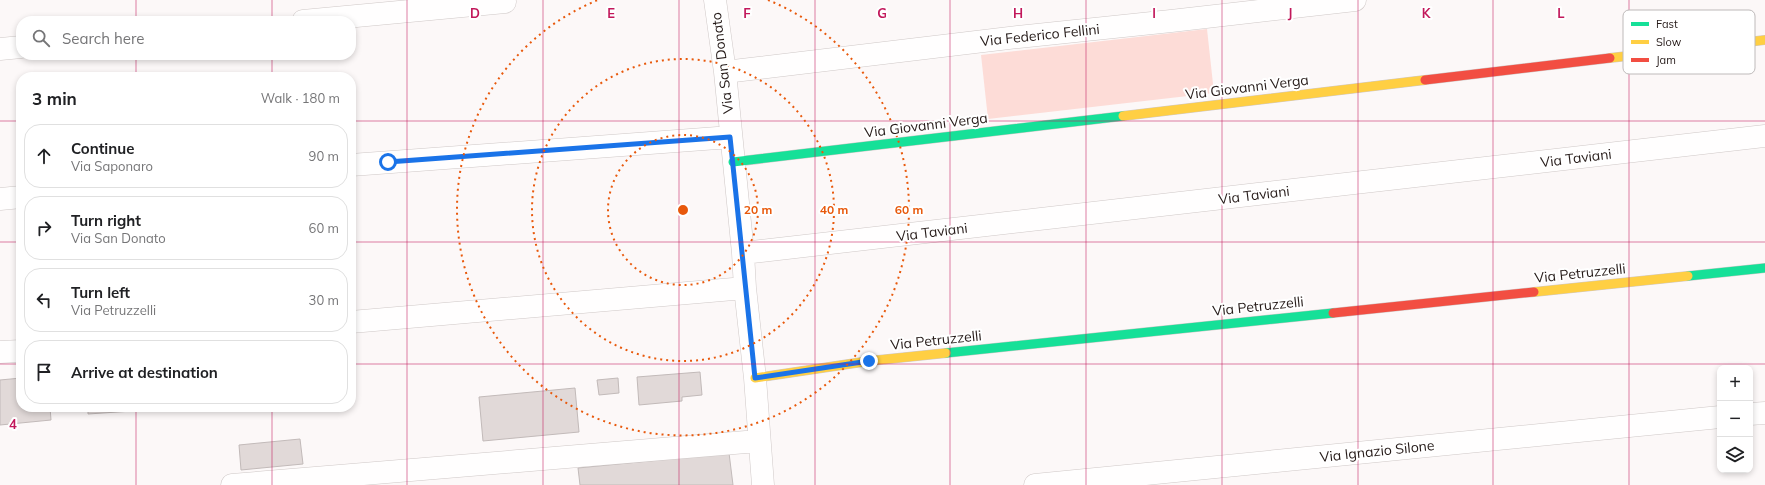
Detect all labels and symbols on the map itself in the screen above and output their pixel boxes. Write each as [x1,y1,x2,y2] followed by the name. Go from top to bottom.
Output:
[470,5,480,21] text: D
[607,5,615,21] text: E
[743,5,751,21] text: F
[877,5,887,21] text: G
[1013,5,1023,21] text: H
[1152,5,1156,21] text: I
[1288,5,1292,21] text: J
[1422,5,1432,21] text: K
[1557,5,1565,21] text: L
[1623,10,1755,74] legend
[707,11,737,115] street label: Via San Donato
[1656,17,1678,31] text: Fast
[979,20,1101,50] street label: Via Federico Fellini
[1656,35,1682,49] text: Slow
[1656,53,1676,67] text: Jam
[1184,71,1310,103] street label: Via Giovanni Verga
[863,109,989,141] street label: Via Giovanni Verga
[1539,145,1613,171] street label: Via Taviani
[379,153,397,171] route start
[1217,182,1291,208] street label: Via Taviani
[744,202,772,217] text: 20 m
[820,202,848,217] text: 40 m
[895,202,923,217] text: 60 m
[676,203,690,217] centre of rings
[895,219,969,245] street label: Via Taviani
[1533,259,1627,287] street label: Via Petruzzelli
[1211,292,1305,320] street label: Via Petruzzelli
[889,326,983,354] street label: Via Petruzzelli
[860,352,878,370] route end
[9,416,17,432] text: 4
[1319,436,1435,466] street label: Via Ignazio Silone

